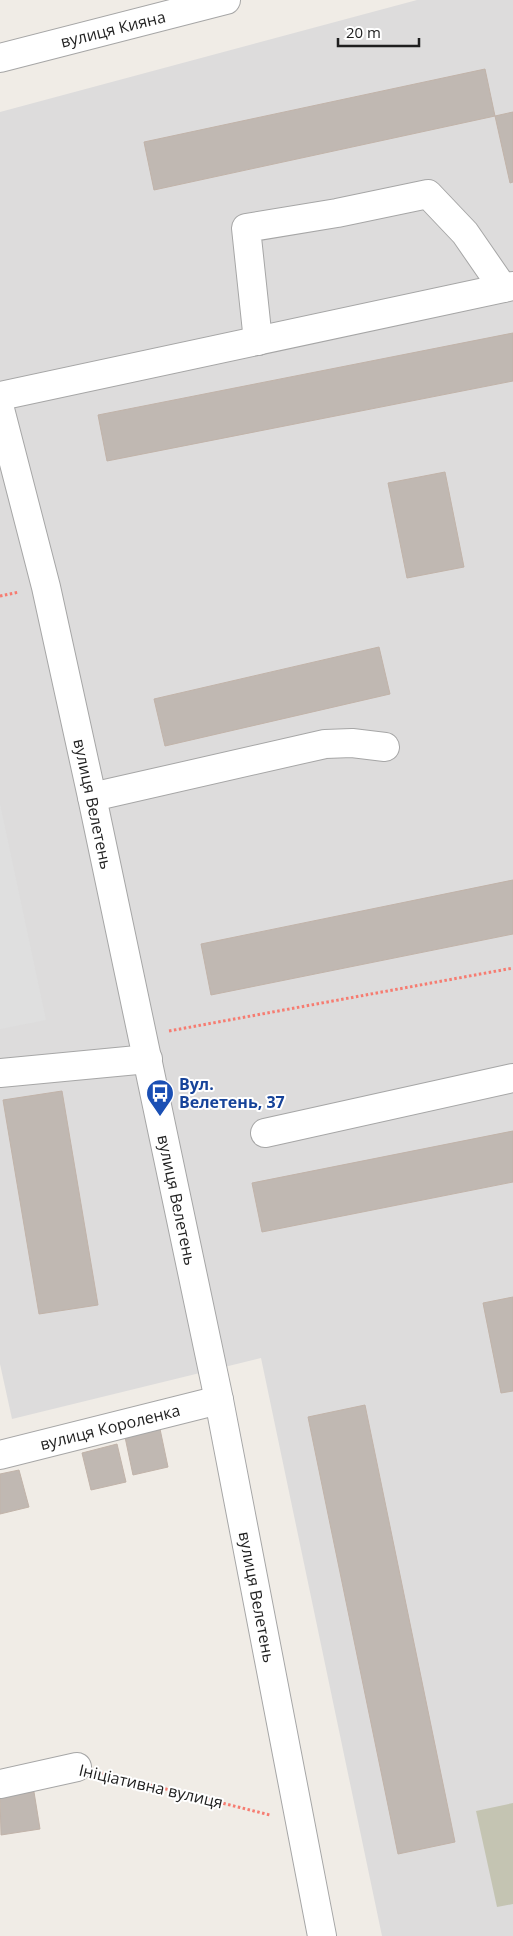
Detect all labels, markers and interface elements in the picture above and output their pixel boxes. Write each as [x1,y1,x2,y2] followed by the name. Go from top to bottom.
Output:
[58,5,168,53] street label: вулиця Кияна
[338,15,419,47] scale bar
[346,22,381,42] text: 20 m
[68,737,118,871] street label: вулиця Велетень
[179,1073,285,1113] place label: Вул. Велетень, 37
[145,1078,175,1117] bus stop icon: Вул. Велетень, 37
[152,1133,202,1267] street label: вулиця Велетень
[38,1399,182,1455] street label: вулиця Короленка
[234,1530,280,1664] street label: вулиця Велетень
[77,1759,225,1813] street label: Ініціативна вулиця

